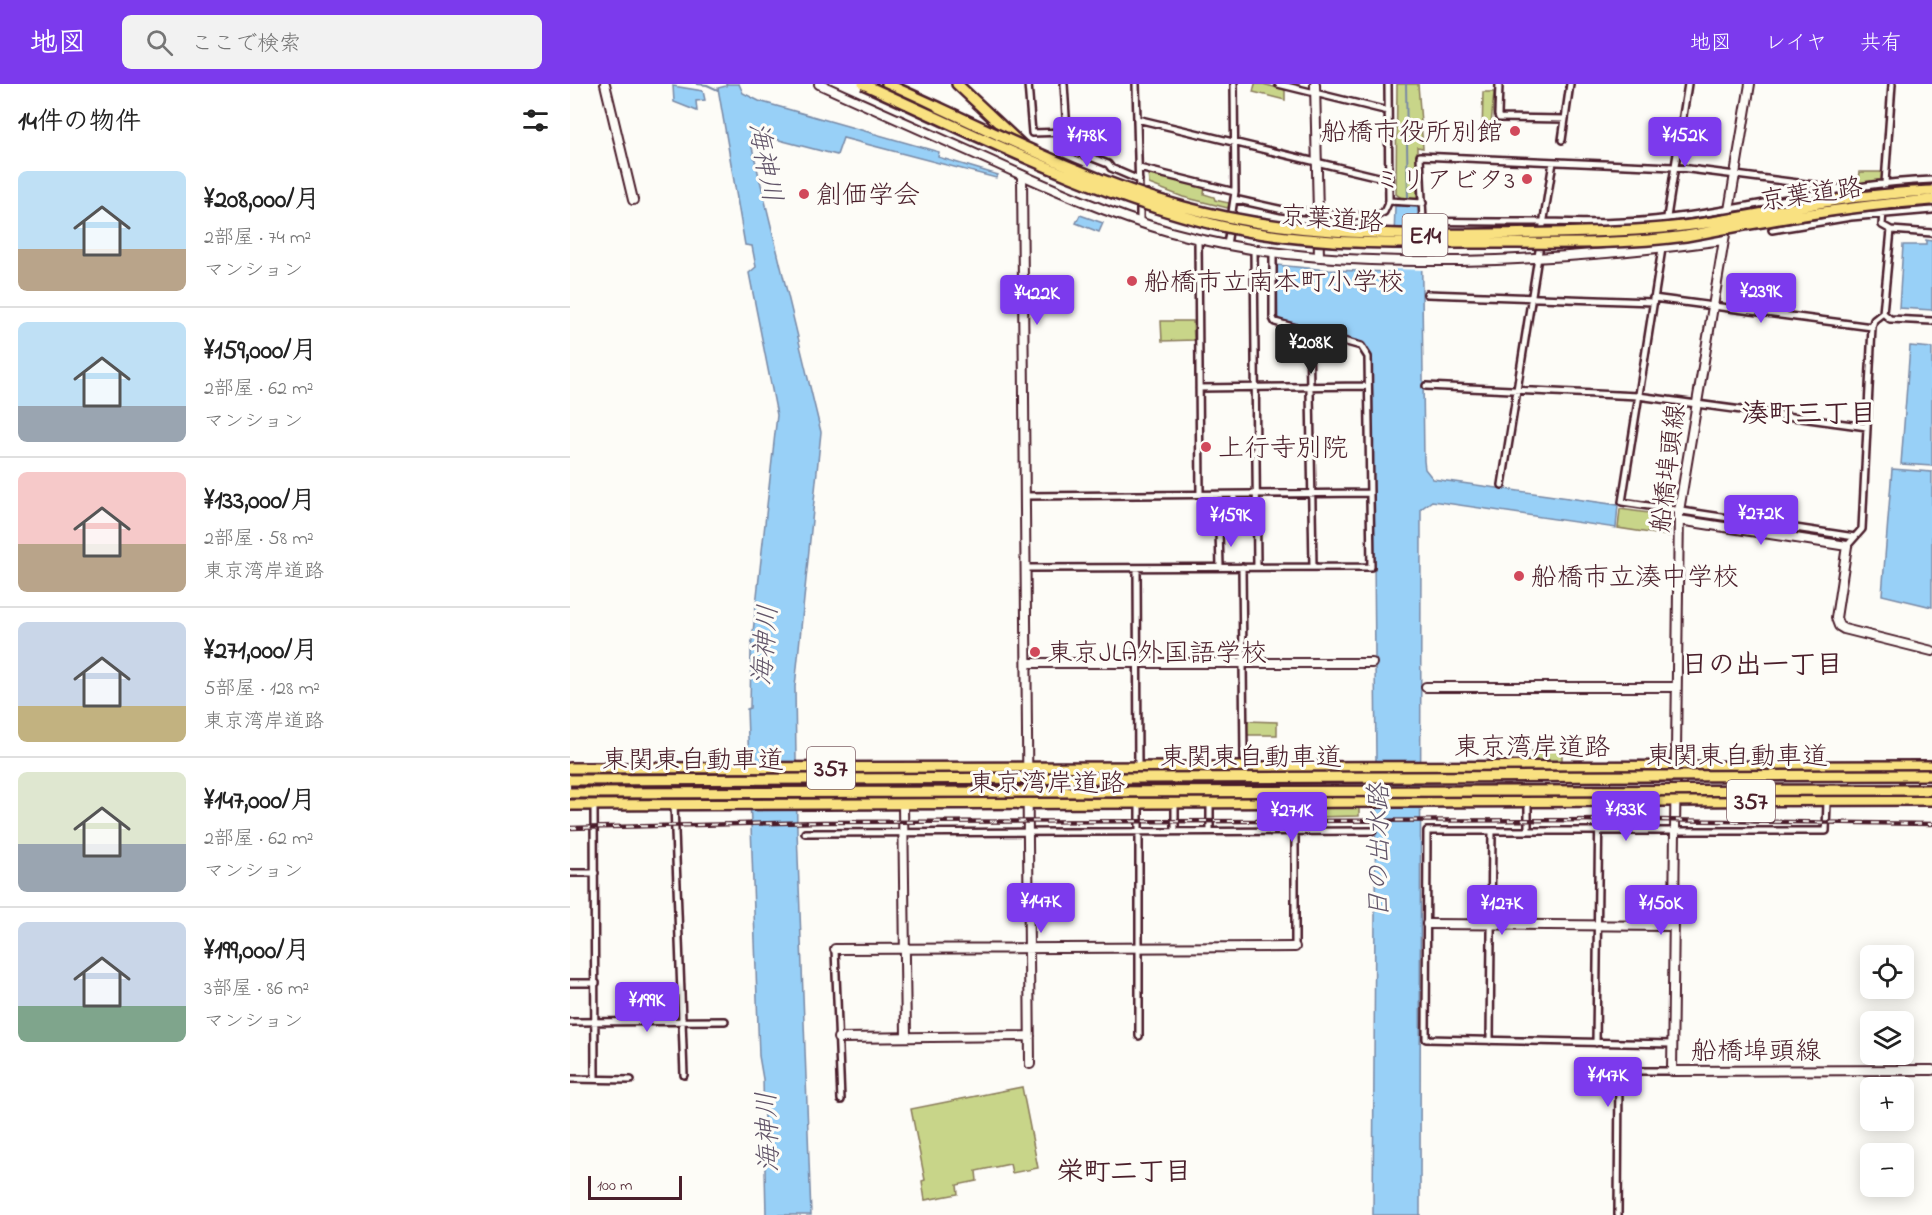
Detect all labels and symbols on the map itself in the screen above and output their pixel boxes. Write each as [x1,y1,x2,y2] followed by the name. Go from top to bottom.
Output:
[1321,115,1503,153] place label: 船橋市役所別館
[1045,117,1129,168] pin: ¥178K
[1643,117,1727,168] pin: ¥152K
[737,119,790,206] water label: 海神川
[1508,124,1522,138] marker: 船橋市役所別館
[1374,163,1515,201] place label: ミリアビタ3
[1757,170,1866,222] street label: 京葉道路
[1520,172,1534,186] marker: ミリアビタ3
[816,178,920,216] place label: 創価学会
[797,187,811,201] marker: 創価学会
[1279,198,1385,244] street label: 京葉道路
[1402,214,1448,256] road number: E14
[1144,265,1404,303] place label: 船橋市立南本町小学校
[1719,273,1803,324] pin: ¥239K
[1125,274,1139,288] marker: 船橋市立南本町小学校
[995,275,1079,326] pin: ¥422K
[1269,324,1353,375] pin: ¥208K
[1742,396,1877,435] district label: 湊町三丁目
[1643,402,1697,535] street label: 船橋埠頭線
[1218,431,1348,469] place label: 上行寺別院
[1199,440,1213,454] marker: 上行寺別院
[1719,495,1803,546] pin: ¥272K
[1189,497,1273,548] pin: ¥159K
[1531,560,1739,598] place label: 船橋市立湊中学校
[1512,569,1526,583] marker: 船橋市立湊中学校
[744,603,789,687] water label: 海神川
[1047,636,1267,674] place label: 東京JLA外国語学校
[1028,645,1042,659] marker: 東京JLA外国語学校
[1681,647,1843,686] district label: 日の出一丁目
[1454,730,1610,768] street label: 東京湾岸道路
[1646,739,1828,777] street label: 東関東自動車道
[1160,740,1342,778] street label: 東関東自動車道
[602,743,784,781] street label: 東関東自動車道
[807,747,855,789] road number: 357
[969,766,1125,804] street label: 東京湾岸道路
[1727,780,1775,822] road number: 357
[1361,782,1400,919] water label: 日の出水路
[1584,791,1668,842] pin: ¥133K
[1250,792,1334,843] pin: ¥271K
[999,883,1083,934] pin: ¥147K
[1460,885,1544,936] pin: ¥127K
[1619,885,1703,936] pin: ¥150K
[605,982,689,1033] pin: ¥199K
[1691,1034,1821,1072] street label: 船橋埠頭線
[1566,1057,1650,1108] pin: ¥147K
[749,1091,790,1173] water label: 海神川
[1057,1154,1192,1193] district label: 栄町二丁目
[588,1173,682,1200] scale bar

